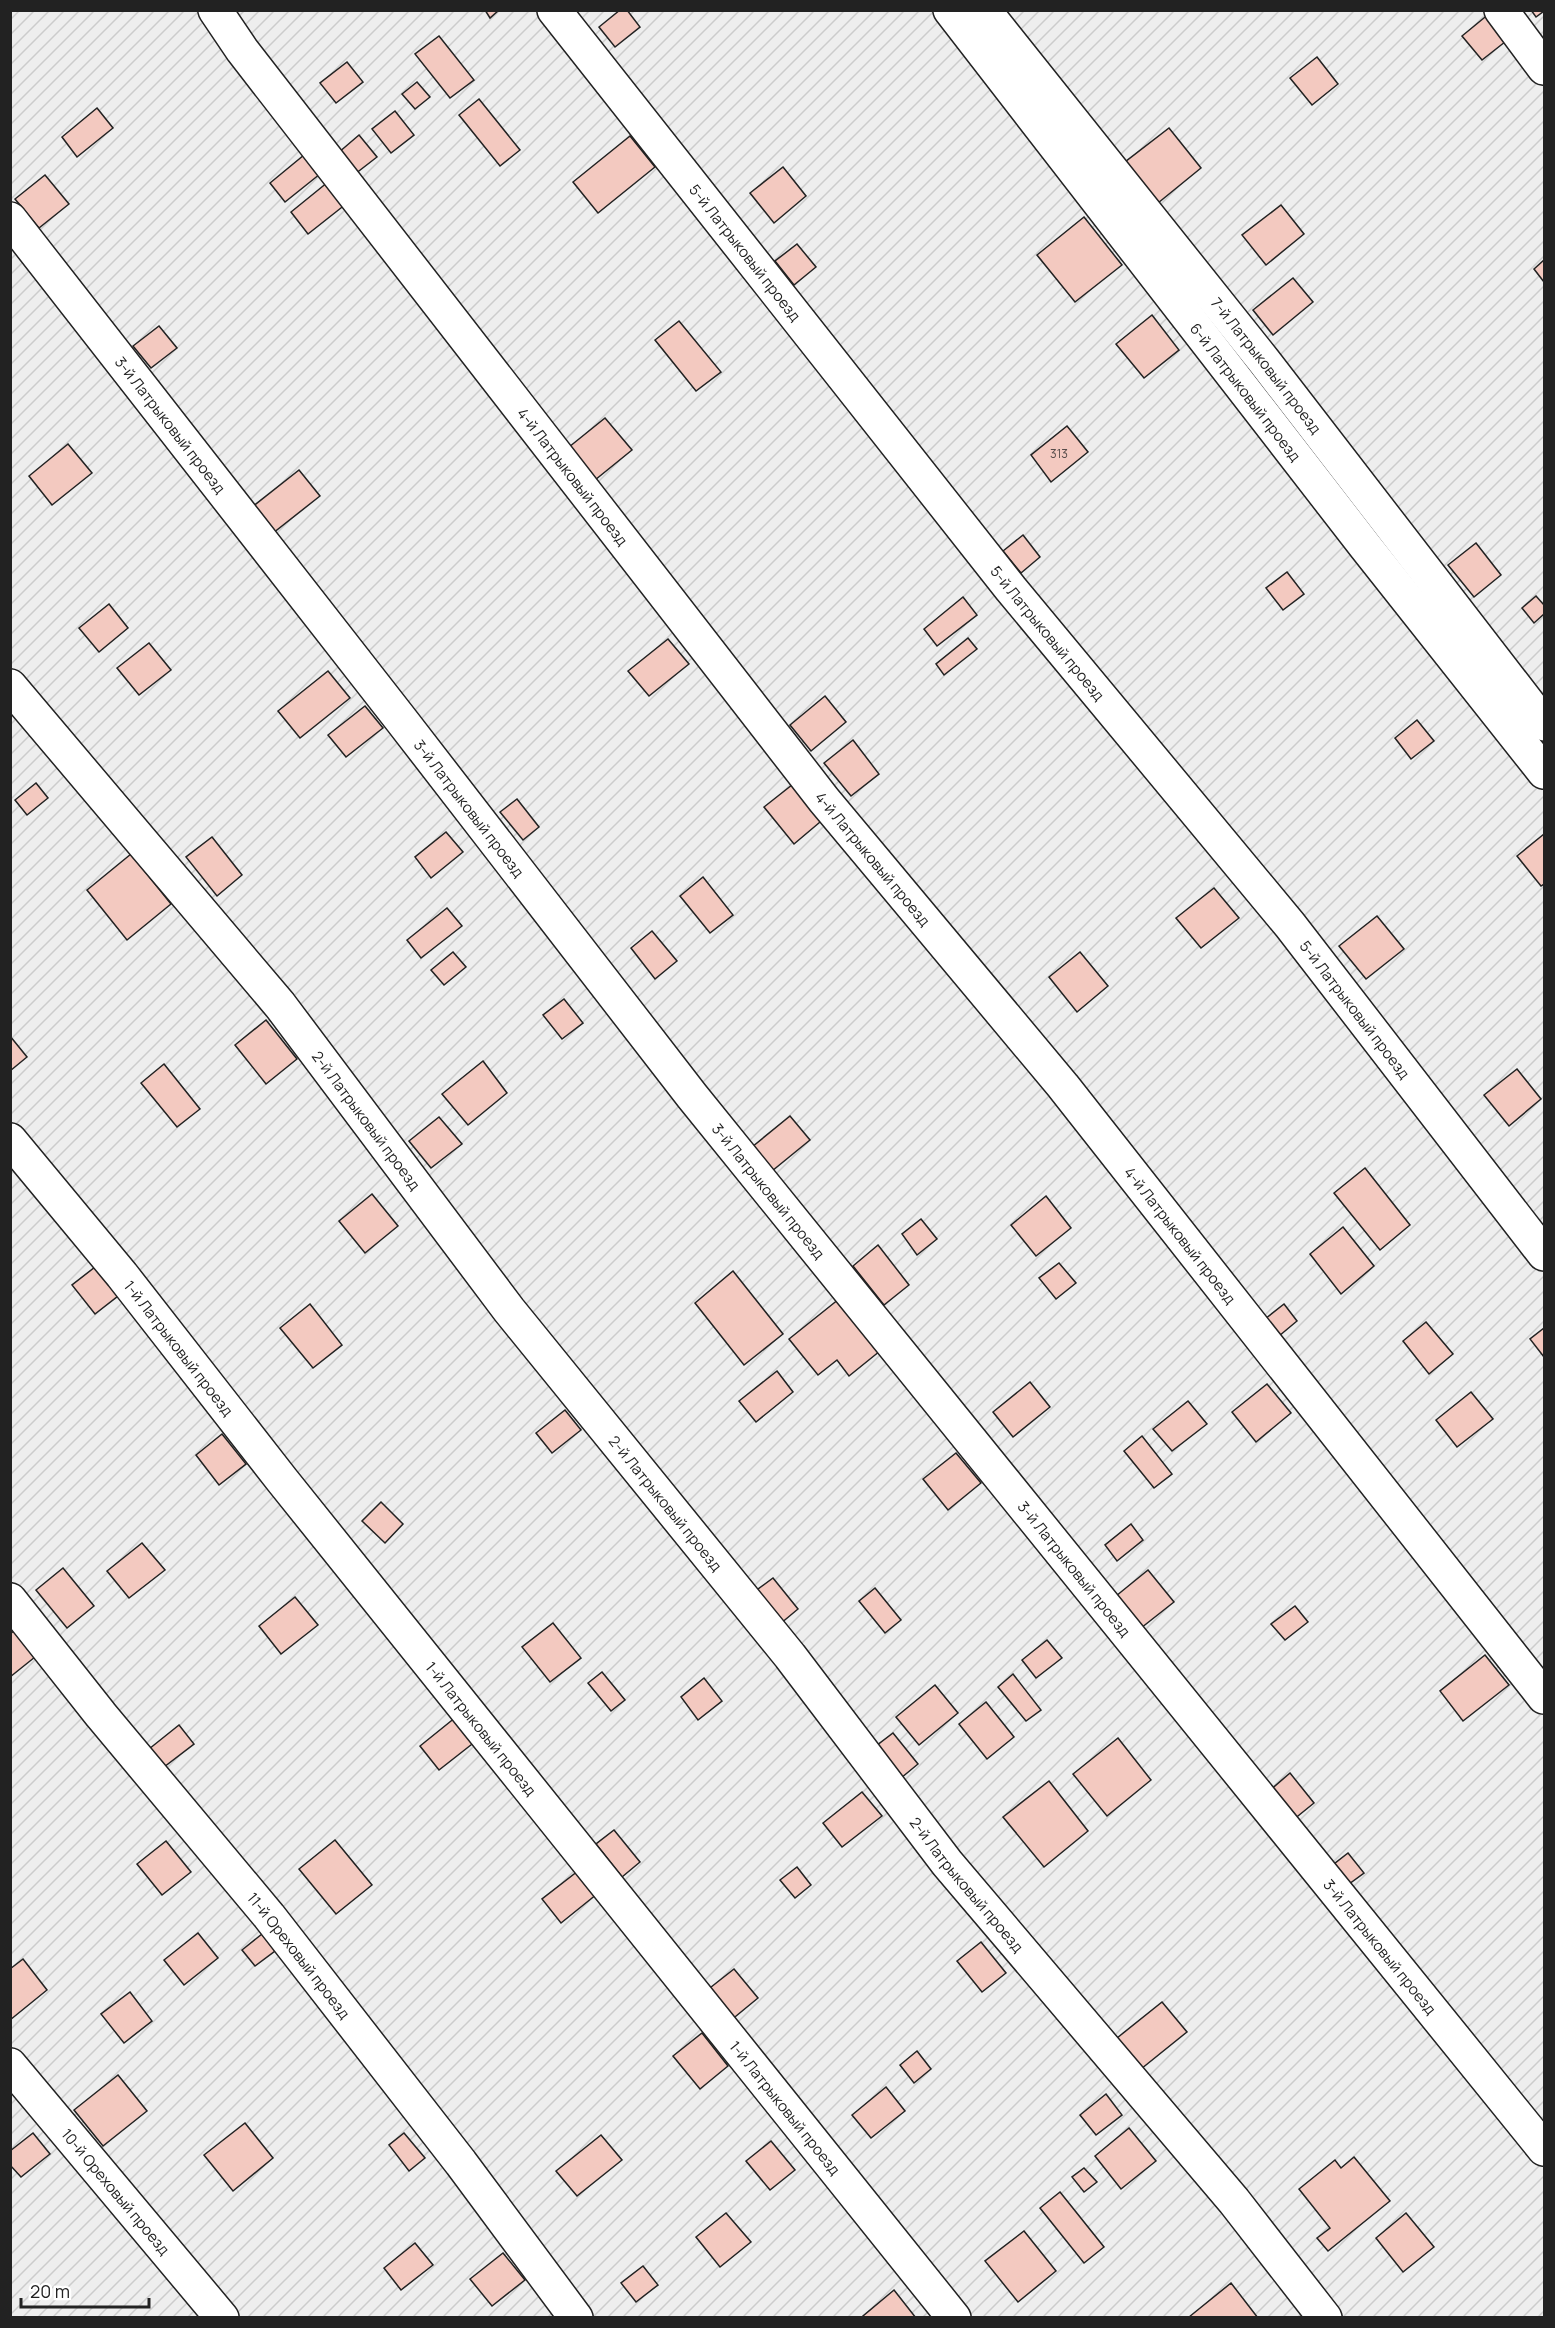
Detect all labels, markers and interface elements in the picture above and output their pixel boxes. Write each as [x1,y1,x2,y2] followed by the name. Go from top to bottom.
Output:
[685,180,806,325] street label: 5-й Латрыковый проезд
[1207,293,1327,438] street label: 7-й Латрыковый проезд
[1185,318,1306,465] street label: 6-й Латрыковый проезд
[110,352,231,498] street label: 3-й Латрыковый проезд
[513,403,633,550] street label: 4-й Латрыковый проезд
[1050,445,1068,462] house number: 313
[986,561,1110,705] street label: 5-й Латрыковый проезд
[409,735,529,881] street label: 3-й Латрыковый проезд
[811,787,935,930] street label: 4-й Латрыковый проезд
[1295,936,1415,1083] street label: 5-й Латрыковый проезд
[307,1046,426,1194] street label: 2-й Латрыковый проезд
[708,1119,830,1263] street label: 3-й Латрыковый проезд
[1120,1162,1241,1308] street label: 4-й Латрыковый проезд
[120,1276,238,1420] street label: 1-й Латрыковый проезд
[604,1431,727,1575] street label: 2-й Латрыковый проезд
[1013,1496,1136,1641] street label: 3-й Латрыковый проезд
[421,1657,542,1800] street label: 1-й Латрыковый проезд
[905,1813,1029,1956] street label: 2-й Латрыковый проезд
[1319,1874,1441,2019] street label: 3-й Латрыковый проезд
[243,1888,355,2023] street label: 11-й Ореховый проезд
[725,2036,846,2179] street label: 1-й Латрыковый проезд
[57,2124,175,2259] street label: 10-й Ореховый проезд
[21,2271,148,2309] scale bar
[30,2279,70,2303] text: 20 m

